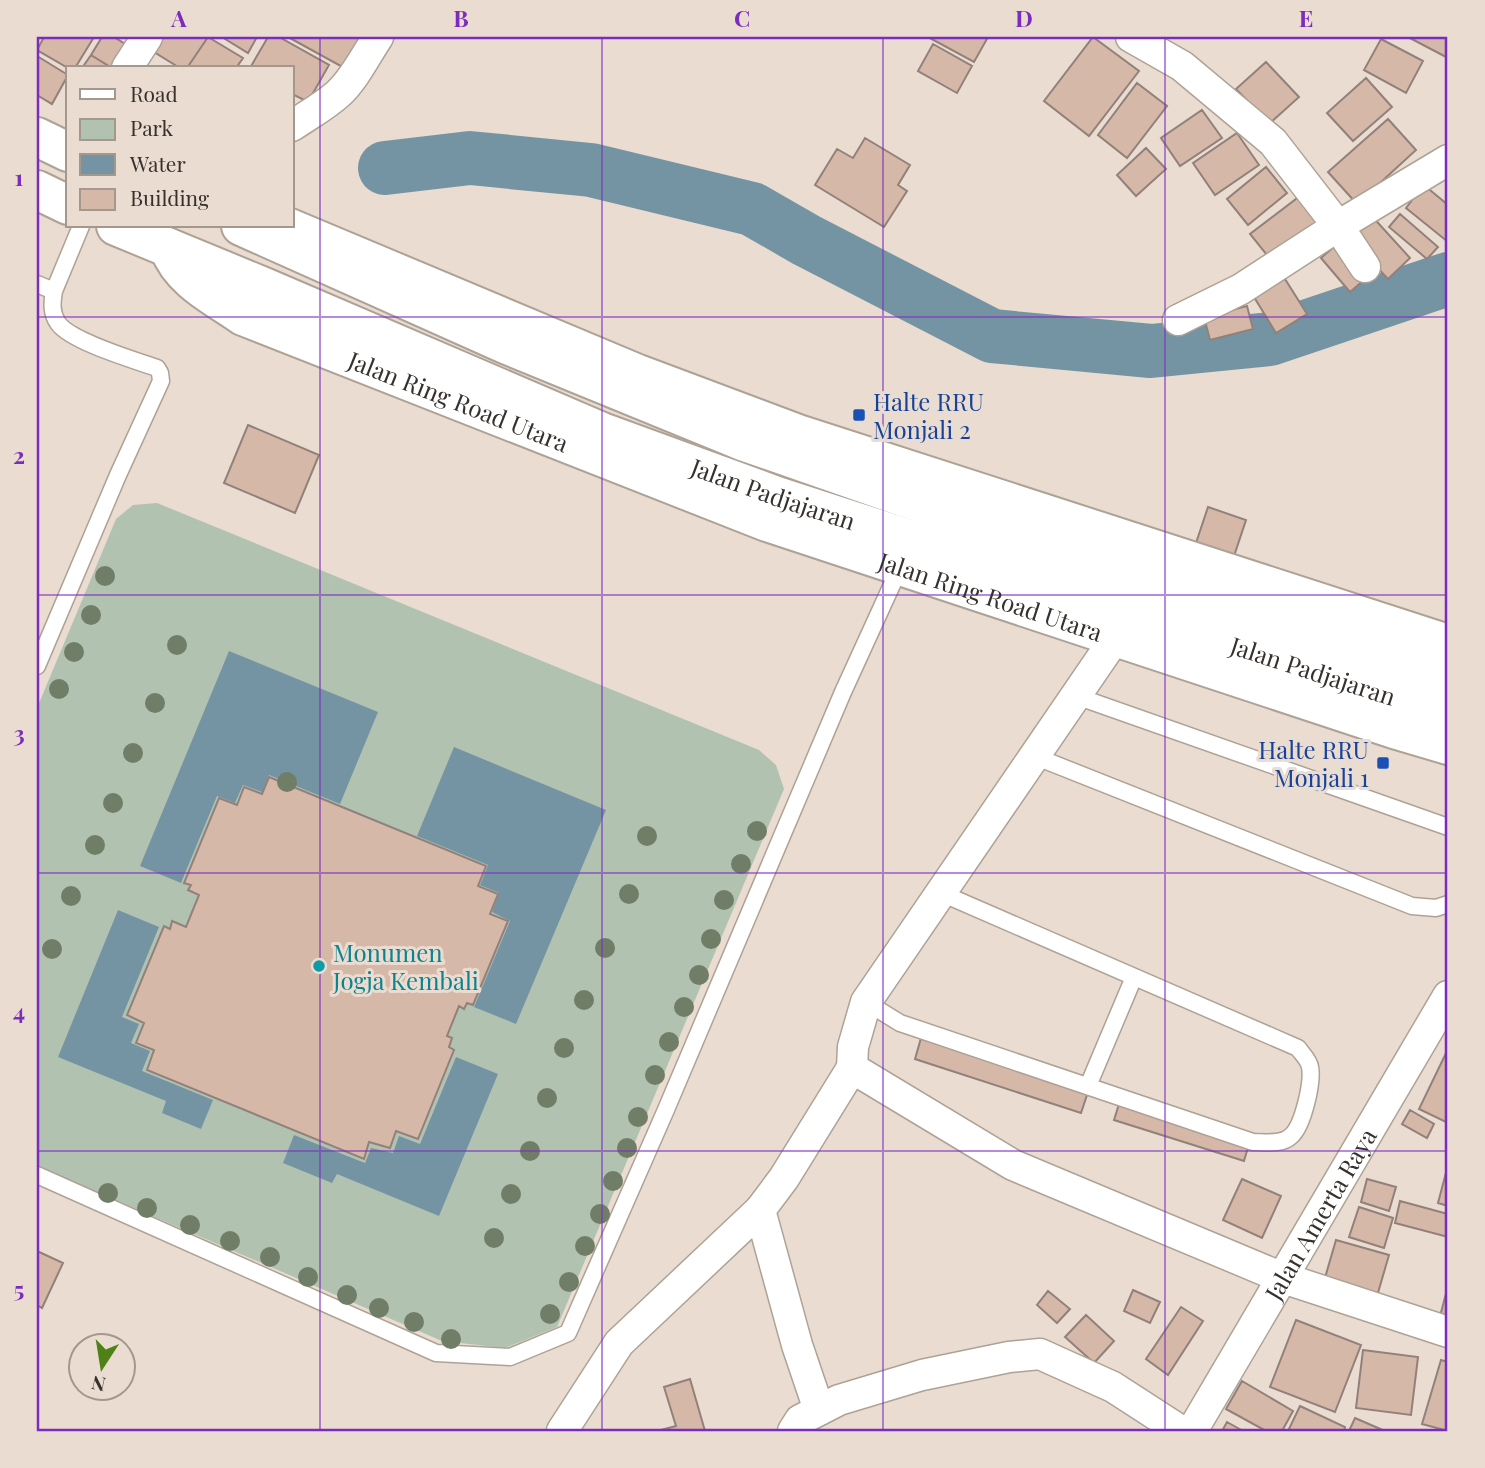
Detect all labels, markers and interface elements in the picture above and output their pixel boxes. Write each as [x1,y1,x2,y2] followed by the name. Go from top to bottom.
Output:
[170,2,187,33] text: A
[453,2,469,33] text: B
[734,2,750,33] text: C
[1015,2,1033,33] text: D
[1299,2,1313,33] text: E
[66,66,294,228] legend
[130,79,178,107] text: Road
[130,113,174,141] text: Park
[129,149,186,177] text: Water
[15,161,24,192] text: 1
[130,183,209,211] text: Building
[343,343,573,458] street label: Jalan Ring Road Utara
[873,385,984,445] place label: Halte RRU Monjali 2
[851,407,867,423] marker: Halte RRU Monjali 2
[13,439,25,470] text: 2
[686,450,860,536] street label: Jalan Padjajaran
[874,544,1107,648] street label: Jalan Ring Road Utara
[1226,628,1400,712] street label: Jalan Padjajaran
[13,717,25,748] text: 3
[1258,733,1369,793] place label: Halte RRU Monjali 1
[1375,755,1391,771] marker: Halte RRU Monjali 1
[332,936,479,996] place label: Monumen Jogja Kembali
[311,958,327,974] marker: Monumen Jogja Kembali
[13,995,25,1026] text: 4
[1256,1122,1383,1307] street label: Jalan Amerta Raya
[14,1273,24,1304] text: 5
[66,1332,136,1402] north arrow
[89,1370,108,1399] text: N

